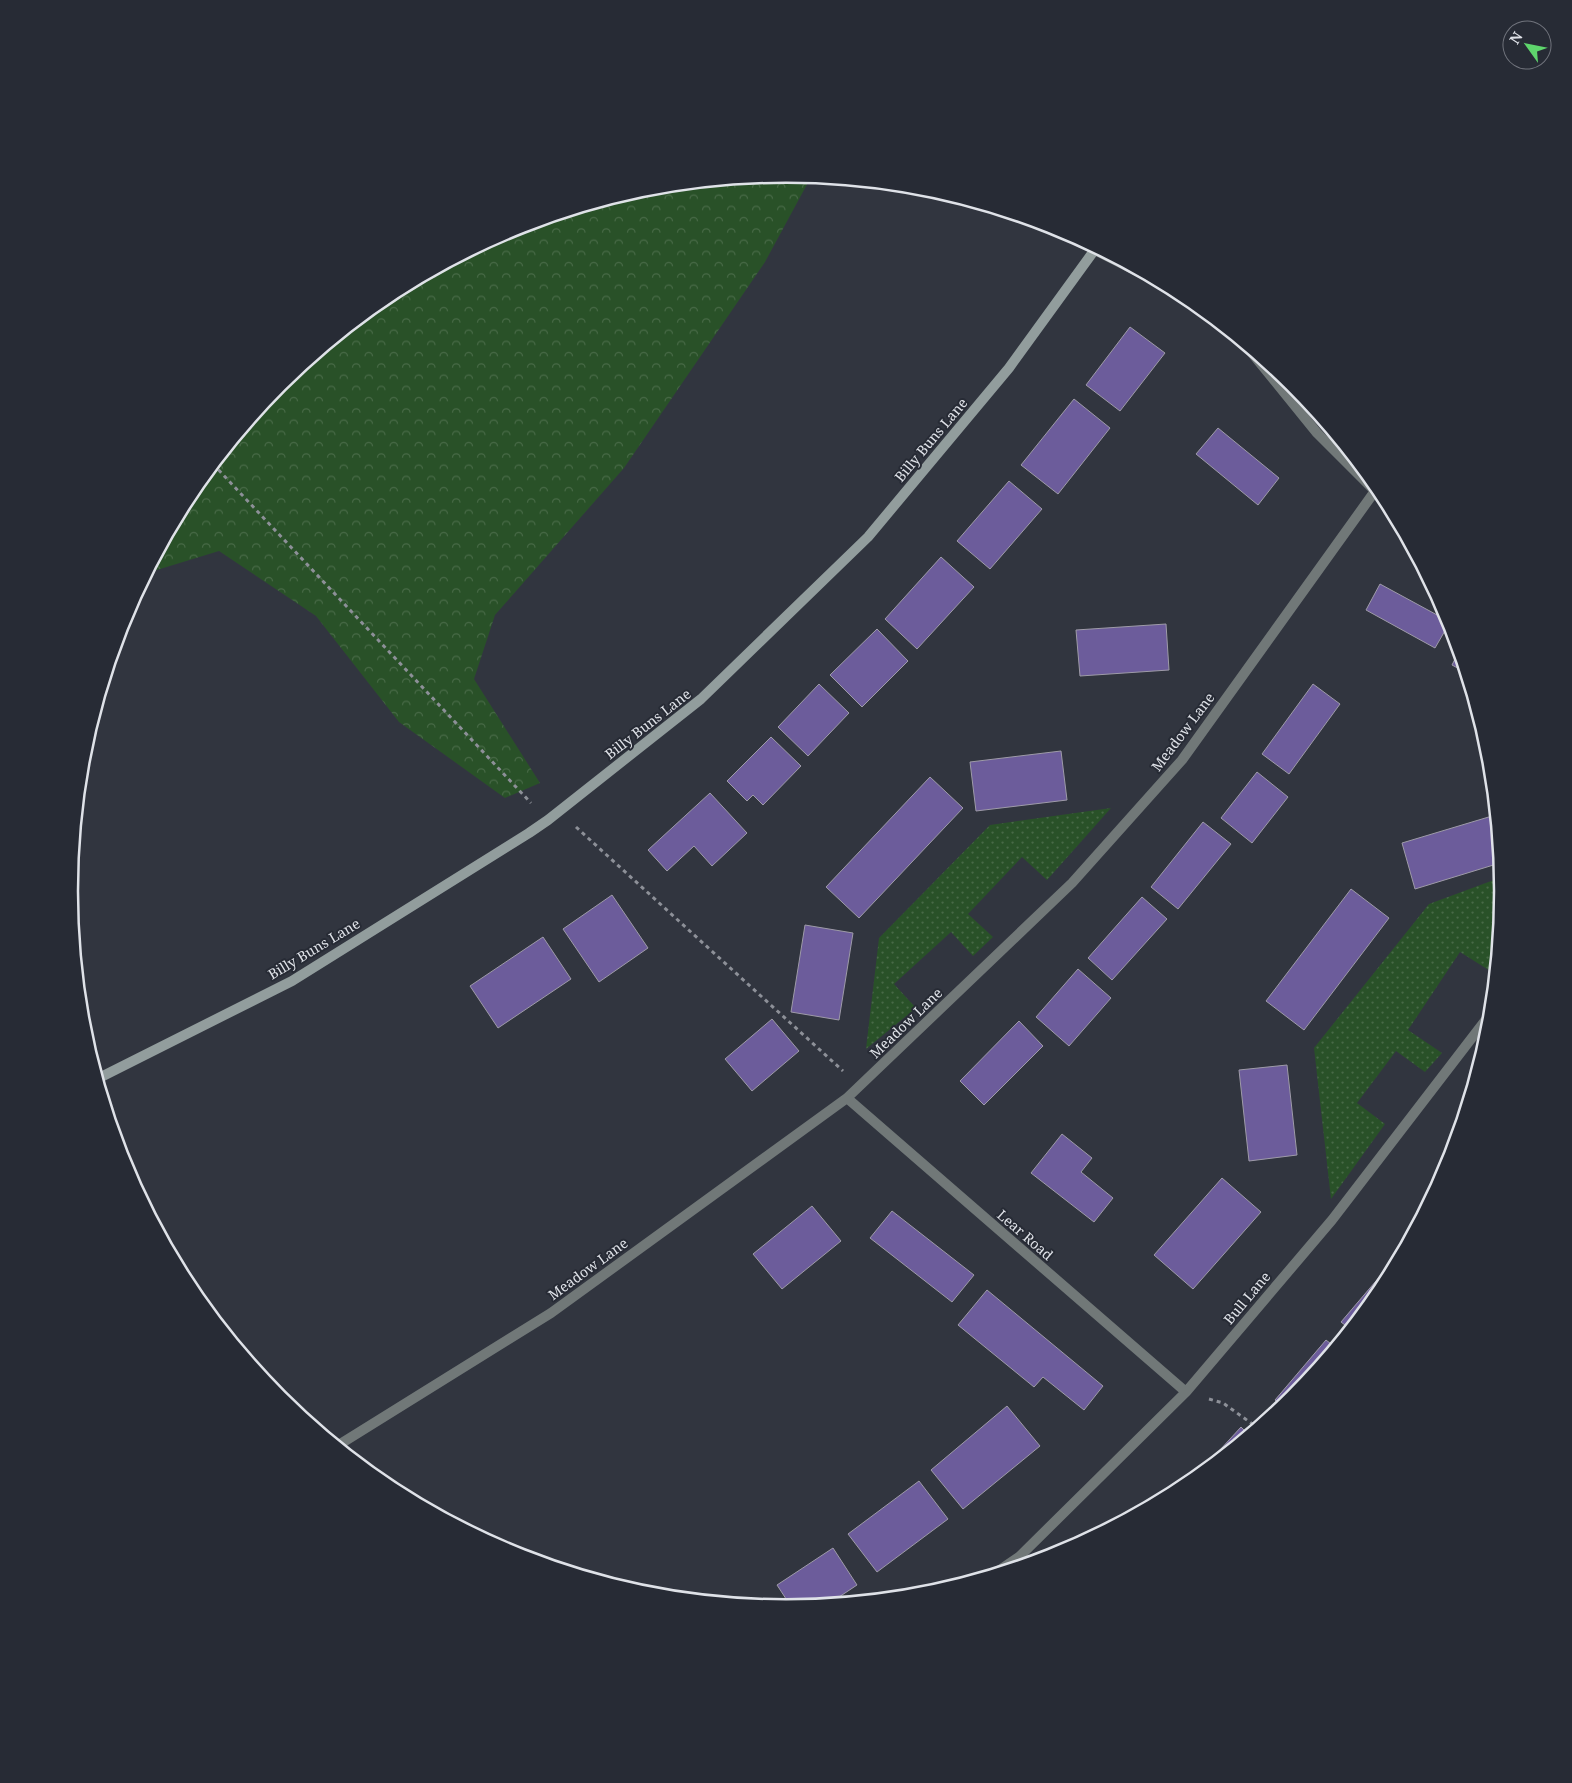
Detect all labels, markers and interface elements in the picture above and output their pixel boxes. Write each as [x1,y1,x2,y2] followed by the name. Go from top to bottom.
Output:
[1502,20,1552,70] north arrow
[1505,28,1527,47] text: N
[890,394,971,486] street label: Billy Buns Lane
[601,684,695,763] street label: Billy Buns Lane
[1147,688,1218,775] street label: Meadow Lane
[264,914,363,984] street label: Billy Buns Lane
[865,983,946,1062] street label: Meadow Lane
[993,1205,1058,1264] street label: Lear Road
[544,1233,631,1304] street label: Meadow Lane
[1219,1267,1274,1328] street label: Bull Lane

